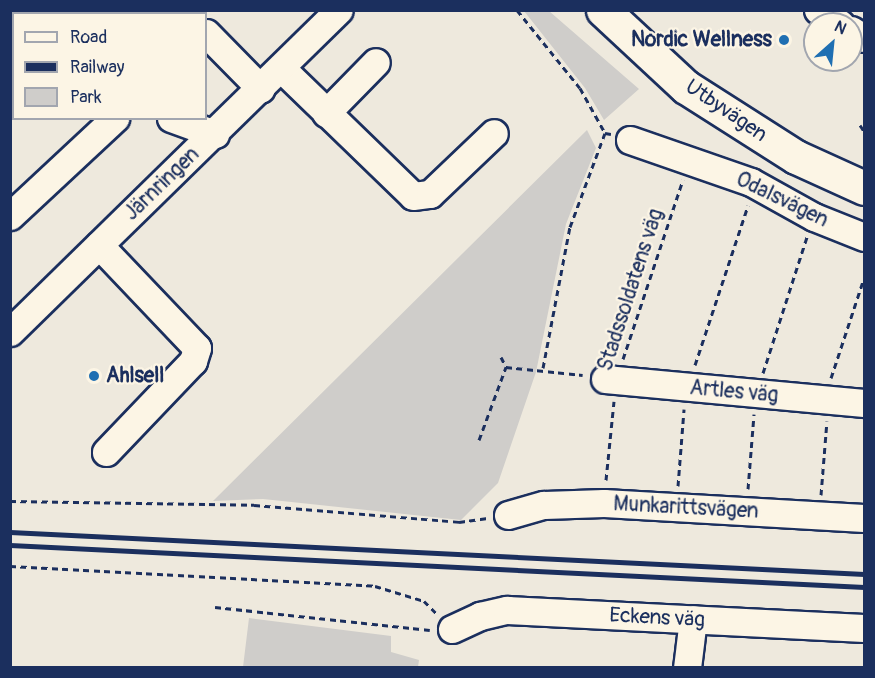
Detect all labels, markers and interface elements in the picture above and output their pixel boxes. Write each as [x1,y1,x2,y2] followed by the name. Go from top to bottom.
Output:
[12,12,207,120] legend
[803,12,863,72] north arrow
[831,16,850,39] text: N
[70,26,107,49] text: Road
[631,27,772,53] place label: Nordic Wellness
[777,33,791,47] marker: Nordic Wellness
[70,56,125,79] text: Railway
[680,74,772,148] street label: Utbyvägen
[70,86,102,109] text: Park
[119,142,205,226] street label: Järnringen
[732,167,832,233] street label: Odalsvägen
[593,206,669,374] street label: Stadssoldatens väg
[106,363,164,389] place label: Ahlsell
[87,369,101,383] marker: Ahlsell
[689,376,779,408] street label: Artles väg
[613,492,759,524] street label: Munkarittsvägen
[609,603,705,633] street label: Eckens väg

